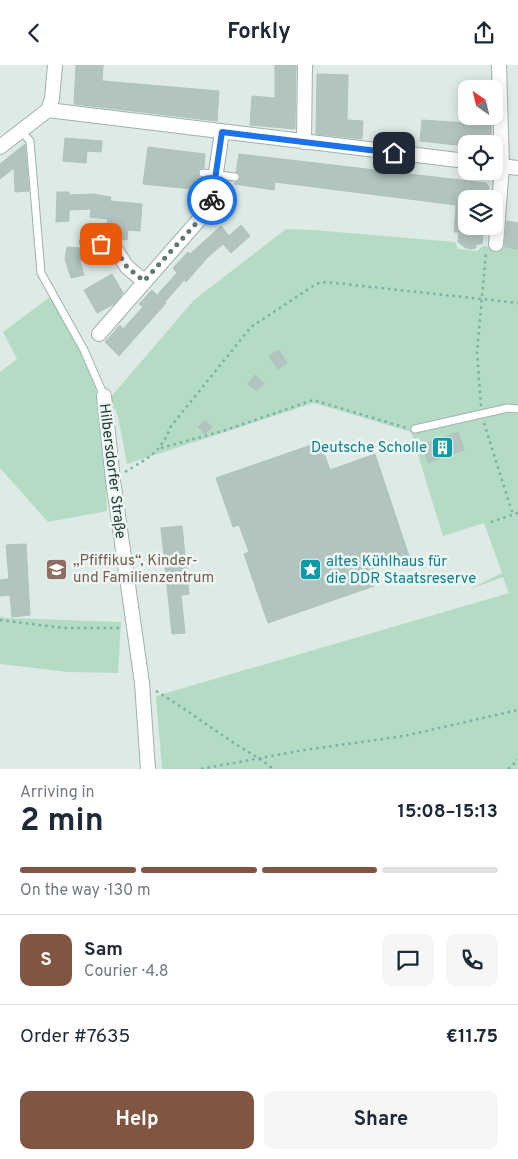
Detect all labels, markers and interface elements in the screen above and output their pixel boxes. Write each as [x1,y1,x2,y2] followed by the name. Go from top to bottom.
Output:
[20,19,48,47] icon: back
[227,19,291,46] text: Forkly
[470,19,498,47] icon: share
[458,80,502,125] north arrow
[458,80,503,235] map controls
[373,132,415,174] pin
[458,135,503,180] button: locate
[380,139,408,167] icon: home
[187,175,237,225] courier
[198,186,226,214] icon: bike
[458,190,503,235] button: layers
[80,223,122,265] pin
[87,230,115,258] icon: bag
[94,402,129,540] street label: Hilbersdorfer Straße
[431,435,455,459] building icon: Deutsche Scholle
[311,439,427,458] place label: Deutsche Scholle
[73,552,214,588] place label: „Pfiffikus“, Kinder- und Familienzentrum
[326,553,476,589] place label: altes Kühlhaus für die DDR Staatsreserve
[45,557,69,581] school or university icon: „Pfiffikus“, Kinder- und Familienzentrum
[298,558,322,582] place icon: altes Kühlhaus für die DDR Staatsreserve
[20,783,95,803] text: Arriving in
[397,800,498,824] text: 15:08–15:13
[20,802,104,842] text: 2 min
[20,881,151,901] text: On the way · 130 m
[382,934,434,986] button: chat
[446,934,498,986] button: phone
[84,938,123,962] text: Sam
[40,948,52,972] text: S
[84,962,168,982] text: Courier · 4.8
[20,1025,130,1049] text: Order #7635
[446,1025,498,1049] text: €11.75
[20,1091,254,1149] button: Help
[264,1091,498,1149] button: Share

